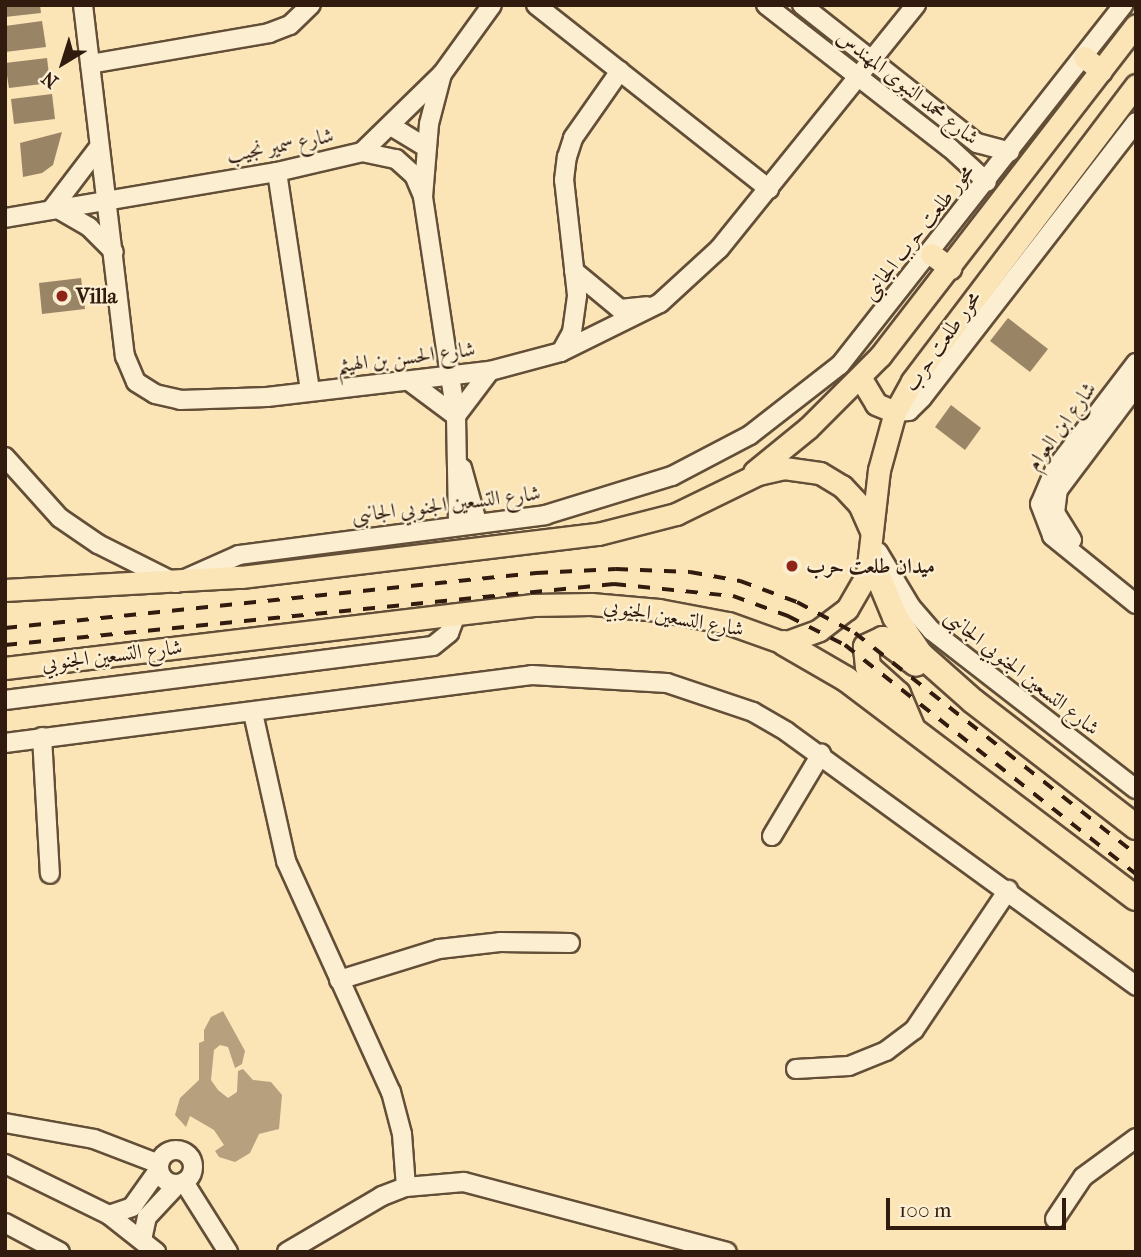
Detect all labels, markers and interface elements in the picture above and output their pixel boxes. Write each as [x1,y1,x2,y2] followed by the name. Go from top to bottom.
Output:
[832,24,984,150] street label: شارع محمد النبوى المهندس
[28,28,98,98] north arrow
[38,66,63,93] text: N
[224,122,336,168] street label: شارع سمير نجيب
[857,159,979,305] street label: محور طلعت حرب الجانبى
[76,283,117,309] place label: Villa
[898,286,986,396] street label: محور طلعت حرب
[54,288,70,304] marker: Villa
[335,336,477,378] street label: شارع الحسن بن الهيثم
[1021,377,1101,475] street label: شارع ابن العوام
[350,480,542,528] street label: شارع التسعين الجنوبي الجانبى
[806,553,935,579] place label: ميدان طلعت حرب
[784,558,800,574] marker: ميدان طلعت حرب
[602,592,746,642] street label: شارع التسعين الجنوبي
[939,604,1105,740] street label: شارع التسعين الجنوبي الجانبى
[40,634,184,676] street label: شارع التسعين الجنوبي
[889,1184,1069,1228] scale bar
[899,1198,952,1222] text: 100 m

